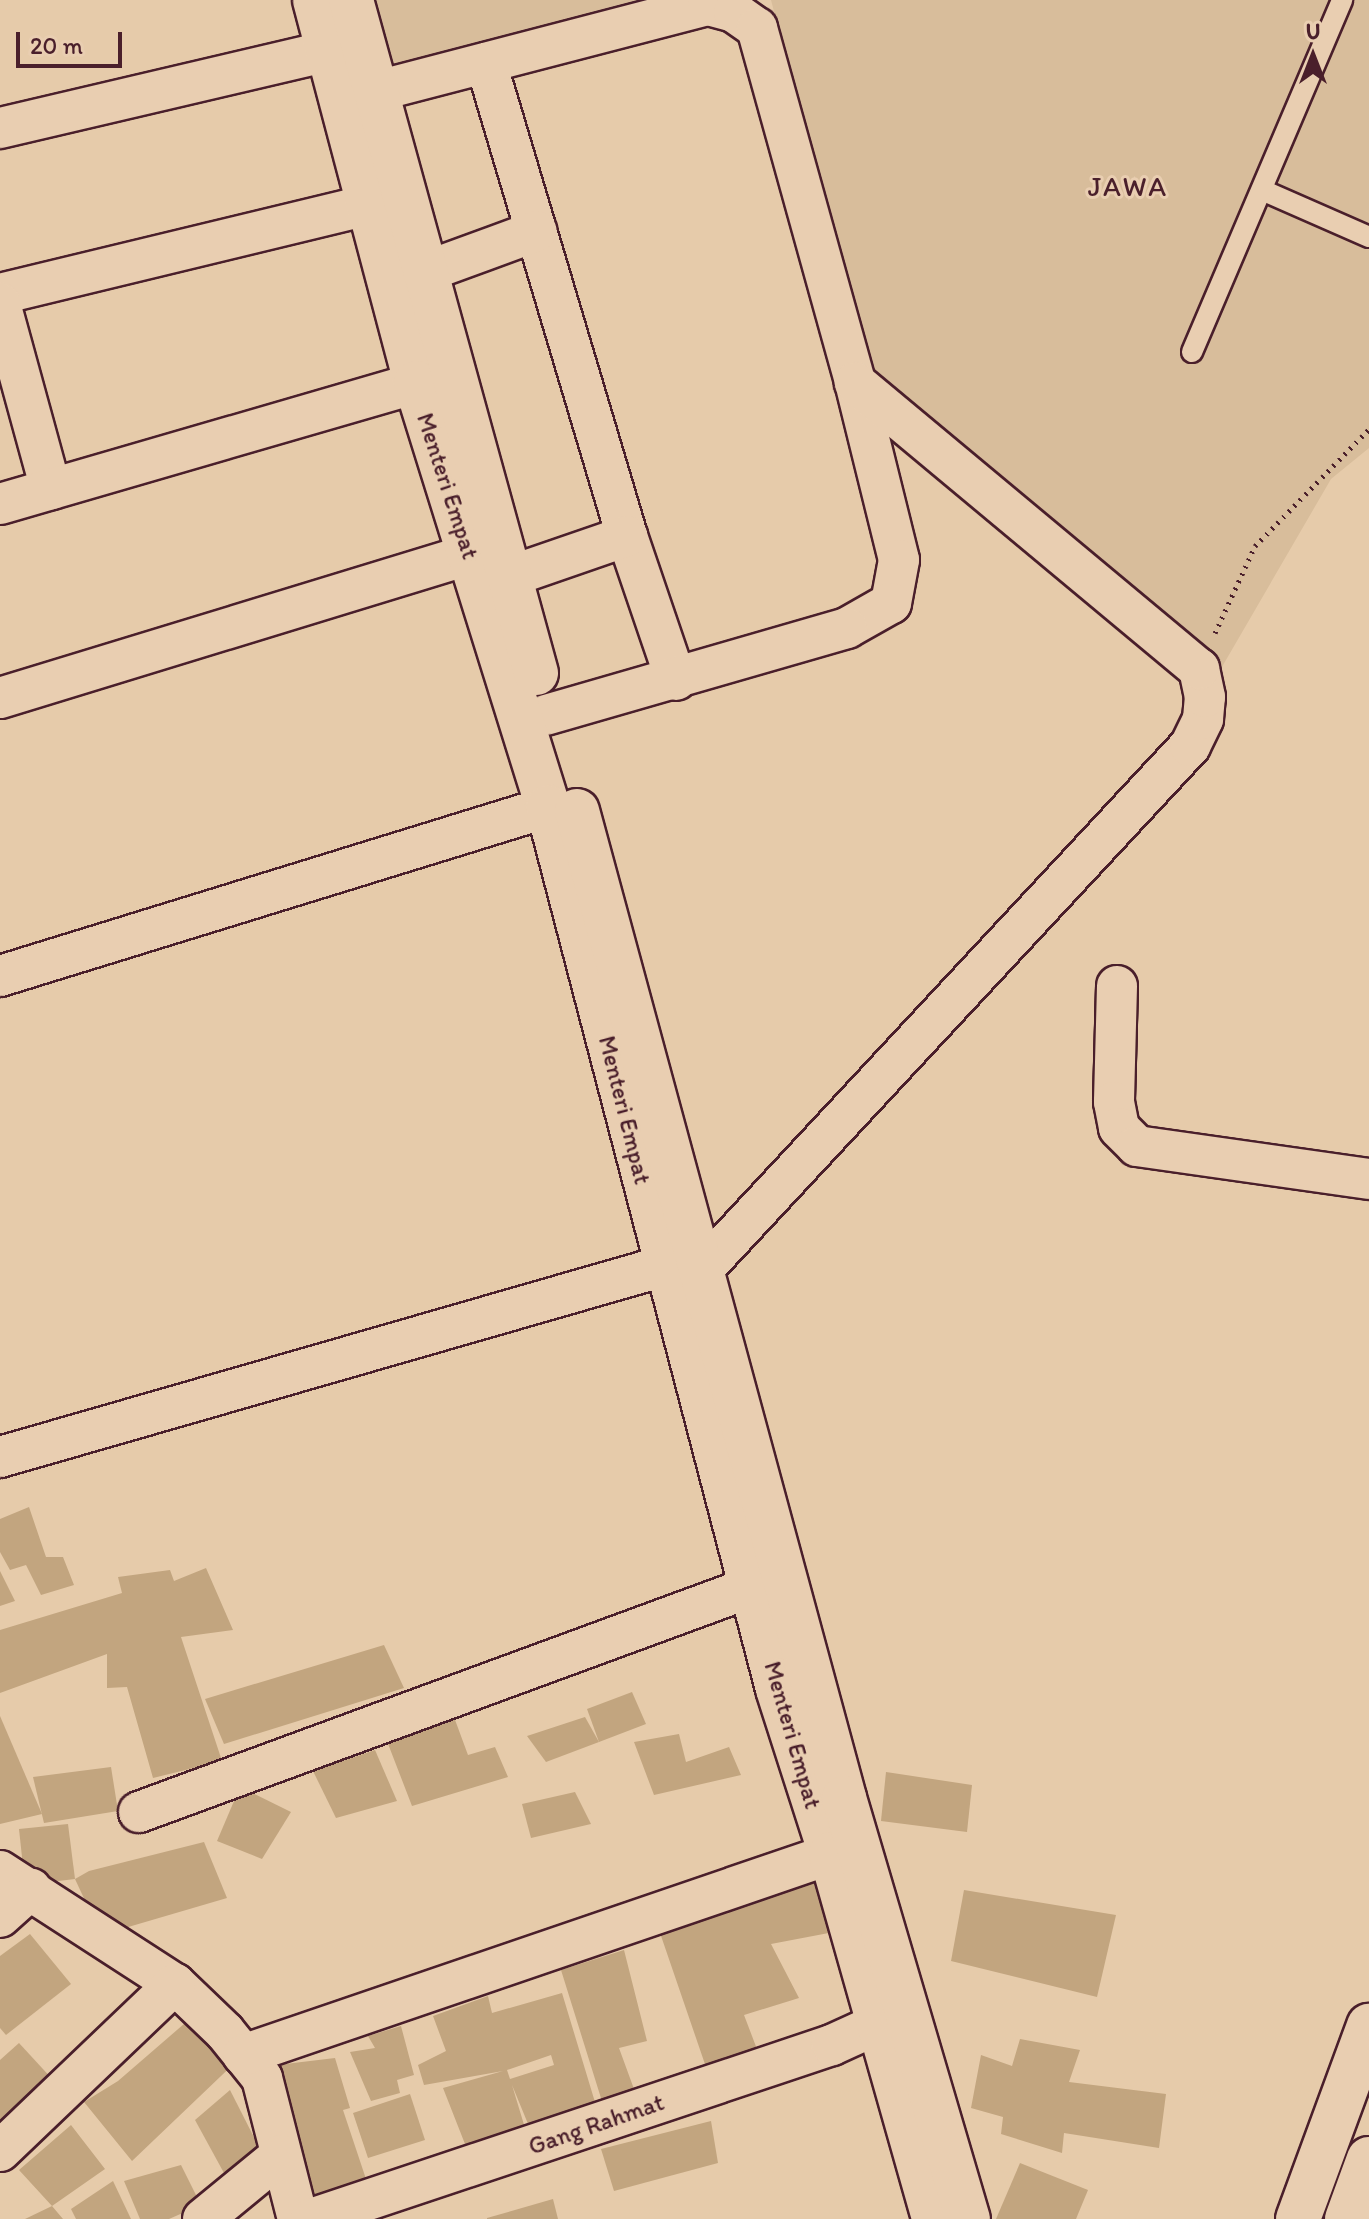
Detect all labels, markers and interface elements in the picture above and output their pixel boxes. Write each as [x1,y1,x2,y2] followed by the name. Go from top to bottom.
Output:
[20,16,126,66] scale bar
[1273,16,1353,96] north arrow
[1306,18,1320,45] text: U
[30,31,83,60] text: 20 m
[1088,169,1168,203] district label: JAWA
[411,409,485,563] street label: Menteri Empat
[593,1033,657,1187] street label: Menteri Empat
[758,1658,828,1812] street label: Menteri Empat
[525,2088,667,2160] street label: Gang Rahmat

